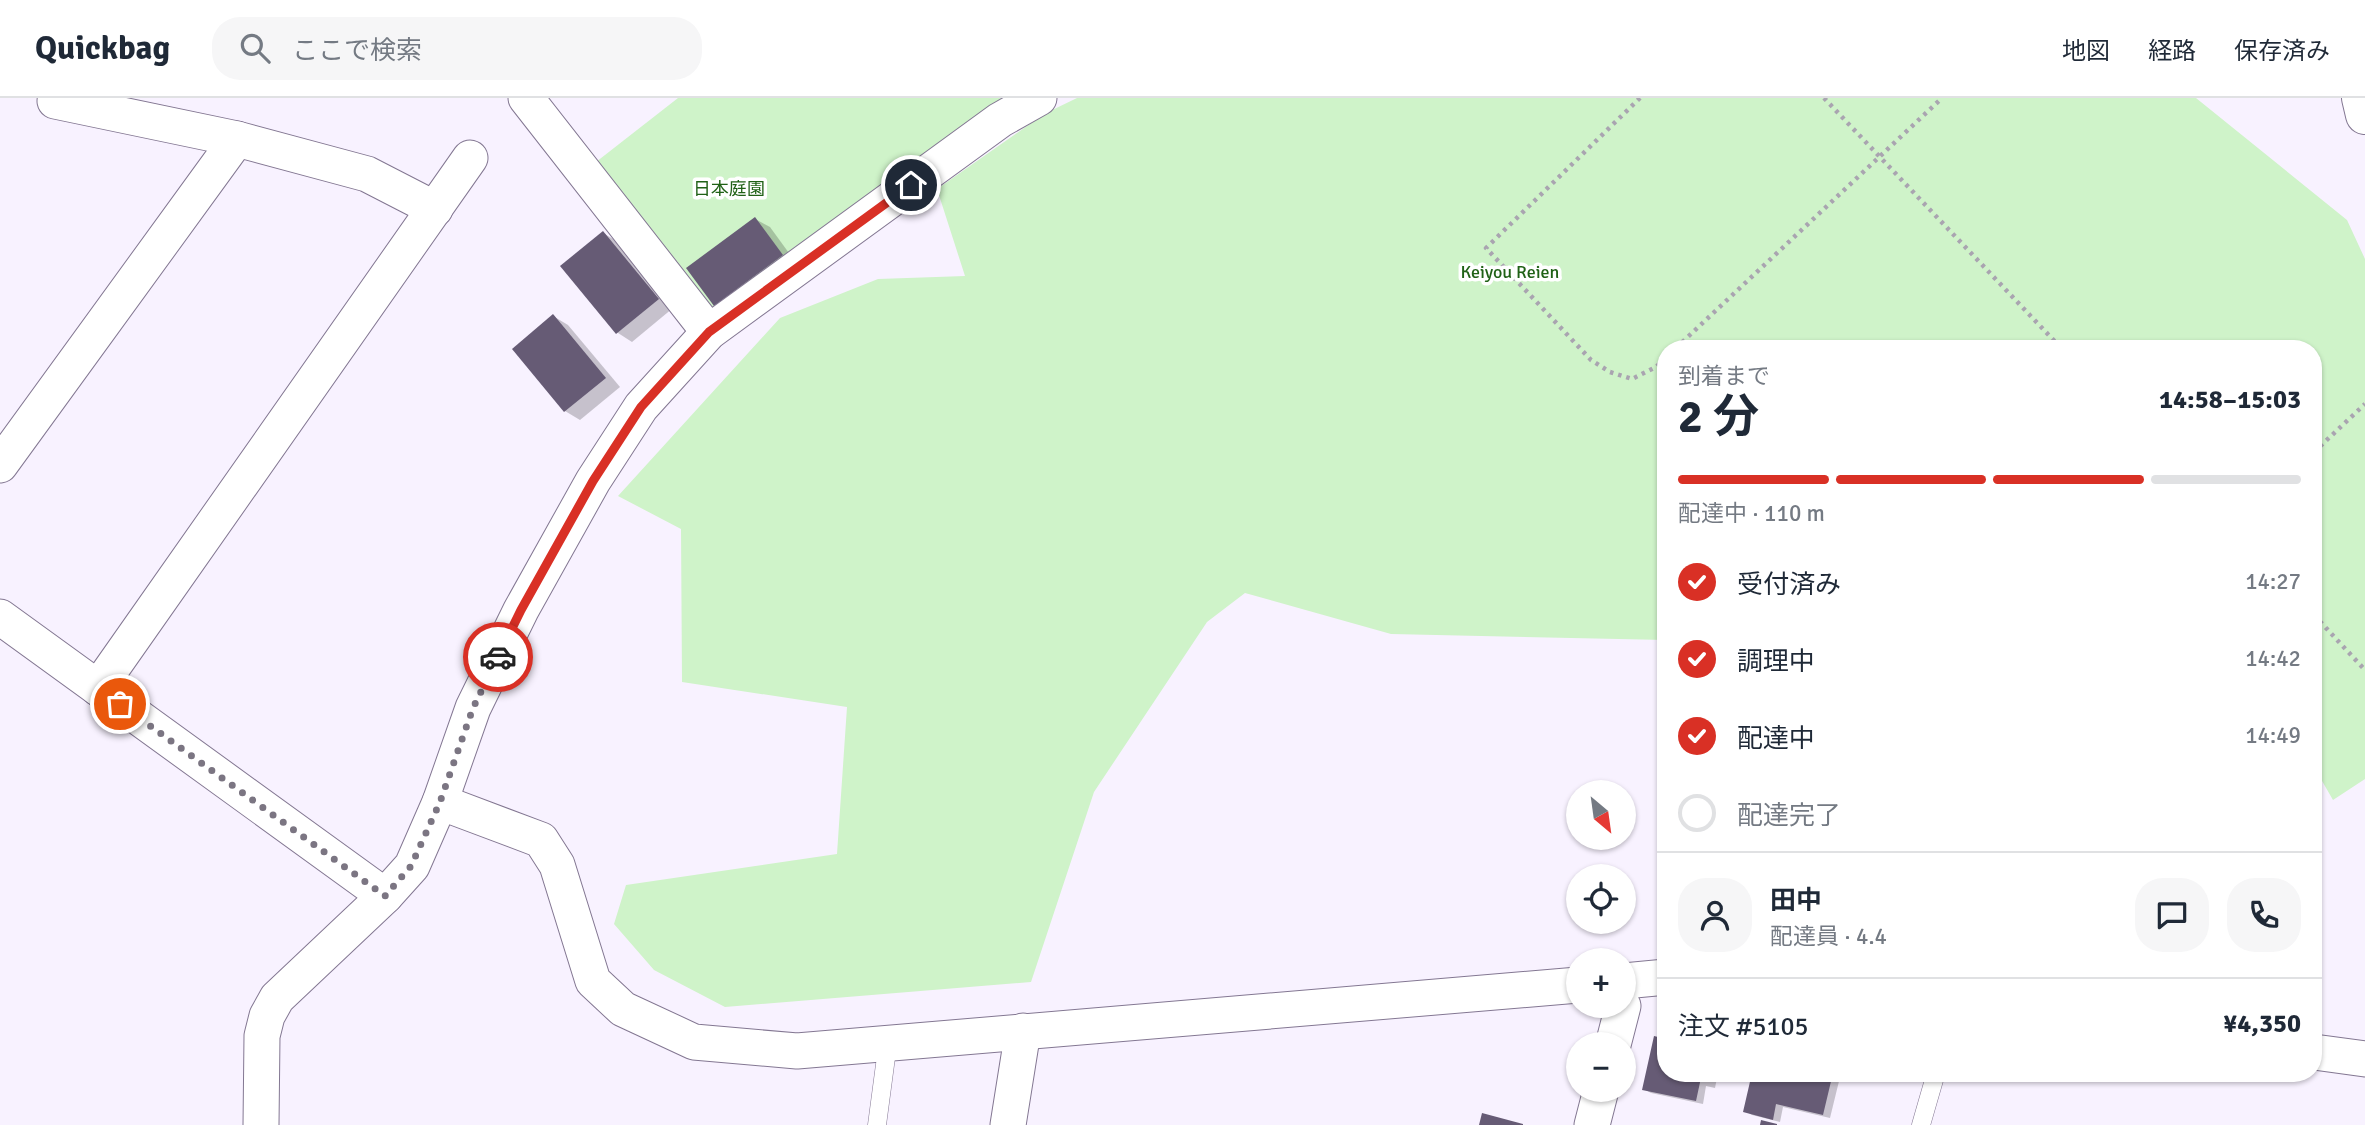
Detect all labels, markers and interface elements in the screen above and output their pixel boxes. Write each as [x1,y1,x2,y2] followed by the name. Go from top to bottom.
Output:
[212,17,702,80] search box
[35,28,170,69] text: Quickbag
[236,29,274,67] icon: search
[292,35,422,67] text: ここで検索
[2062,36,2110,66] text: 地図
[2148,36,2196,66] text: 経路
[2234,36,2330,66] text: 保存済み
[881,155,941,215] pin
[892,166,930,204] icon: home
[693,178,765,200] park label: 日本庭園
[1461,261,1559,283] park label: Keiyou Reien
[1678,362,1770,391] text: 到着まで
[2159,384,2301,416] text: 14:58–15:03
[1678,389,1759,445] text: 2 分
[1678,499,1825,528] text: 配達中 · 110 m
[1678,563,1716,601] icon: check
[2245,567,2301,596] text: 14:27
[1737,569,1841,601] text: 受付済み
[463,622,533,692] courier
[479,638,517,676] icon: car
[1678,640,1716,678] icon: check
[2245,644,2301,673] text: 14:42
[1737,646,1815,678] text: 調理中
[90,674,150,734] pin
[101,685,139,723] icon: bag
[1678,717,1716,755] icon: check
[2245,721,2301,750] text: 14:49
[1737,723,1815,755] text: 配達中
[1566,780,1636,850] north arrow
[1566,780,1636,1102] map controls
[1737,800,1841,832] text: 配達完了
[1566,864,1636,934] button: locate
[1678,878,1752,952] button: person
[2135,878,2209,952] button: chat
[2227,878,2301,952] button: phone
[1770,885,1822,917] text: 田中
[1770,922,1887,951] text: 配達員 · 4.4
[1566,948,1636,1018] button: +
[2223,1008,2301,1040] text: ¥4,350
[1678,1011,1809,1043] text: 注文 #5105
[1566,1032,1636,1102] button: −

